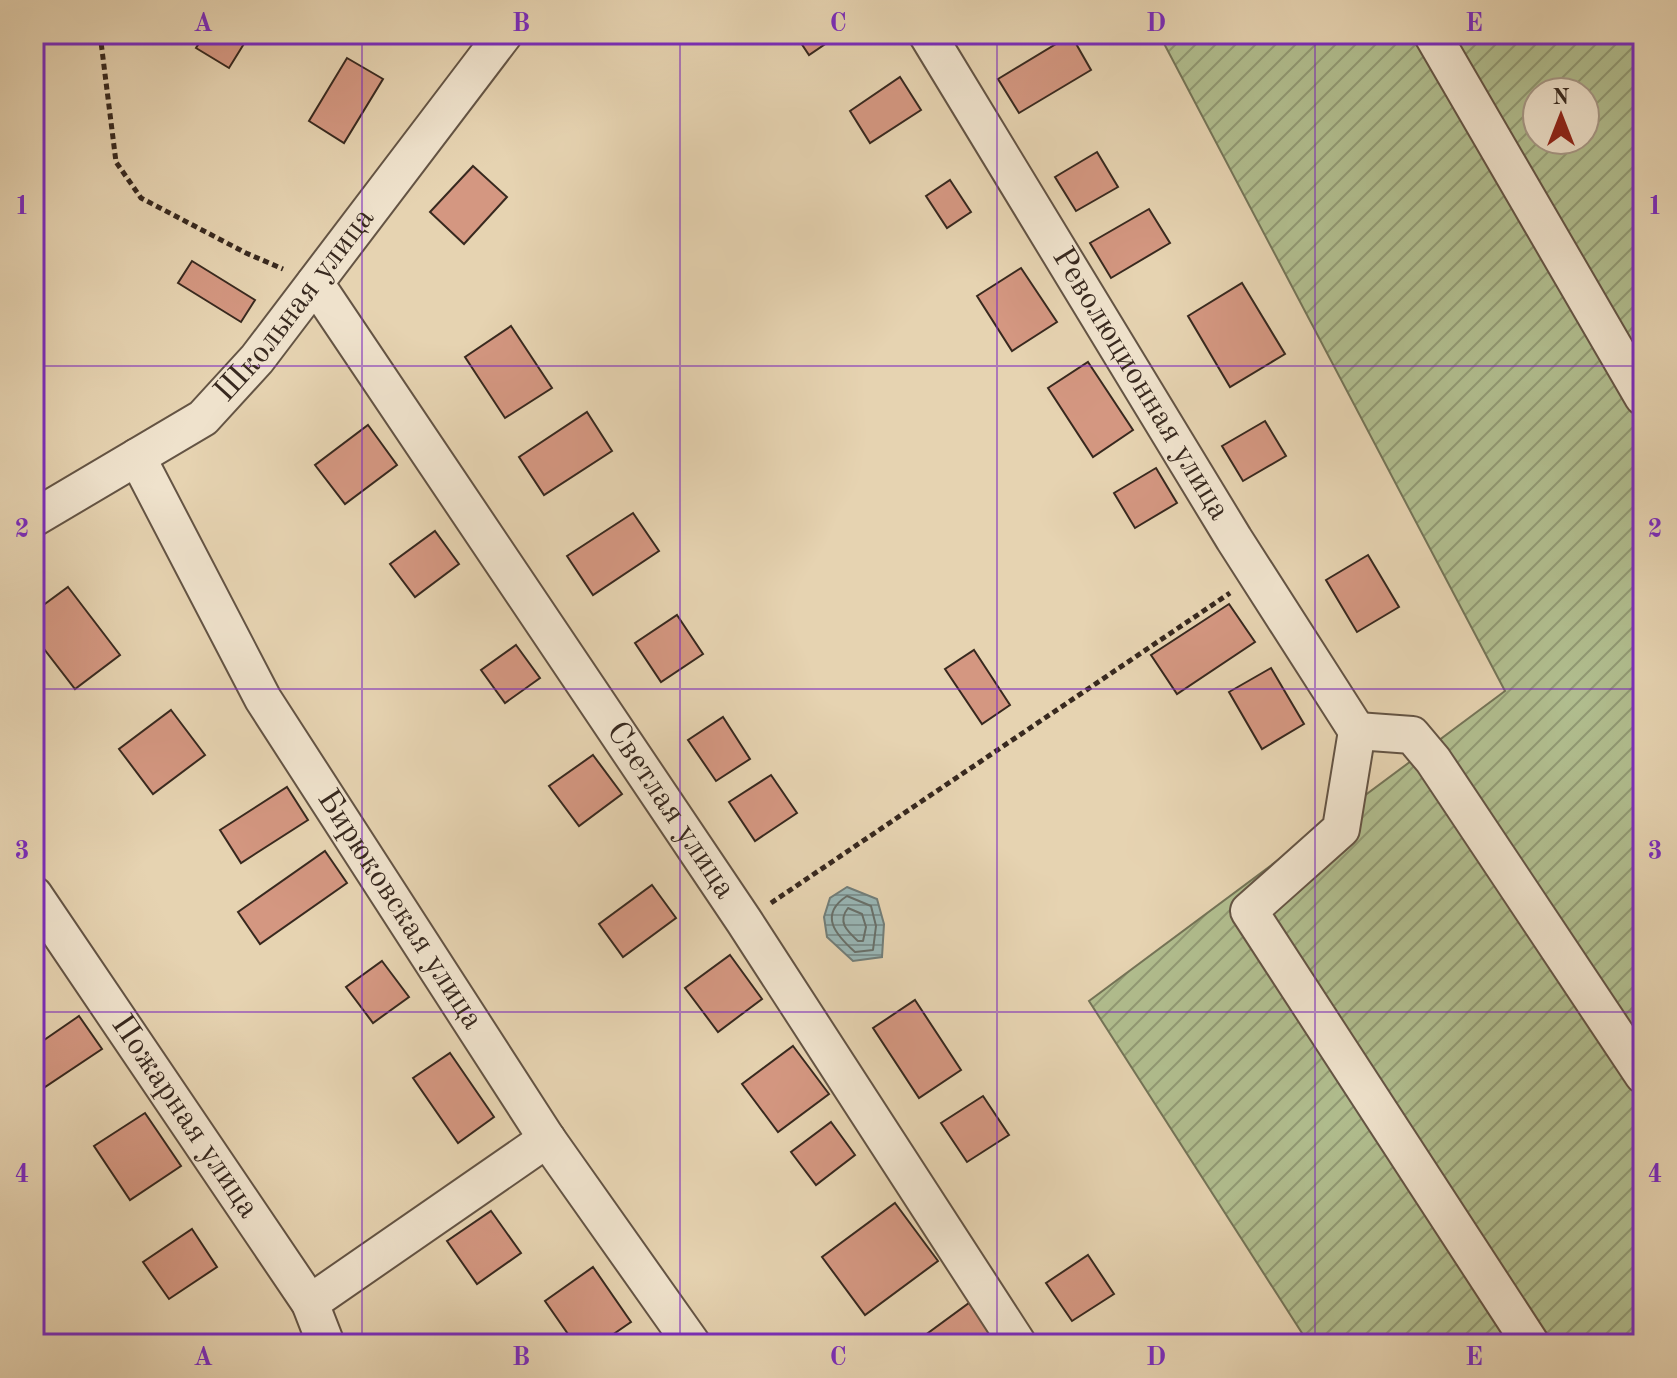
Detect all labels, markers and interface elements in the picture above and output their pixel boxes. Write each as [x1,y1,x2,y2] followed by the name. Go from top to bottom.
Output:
[193,11,213,37] text: A
[512,11,530,37] text: B
[829,11,847,37] text: C
[1146,11,1166,37] text: D
[1465,11,1483,37] text: E
[1521,76,1601,156] north arrow
[1553,87,1570,109] text: N
[14,194,30,220] text: 1
[1647,194,1663,220] text: 1
[209,202,381,409] street label: Школьная улица
[1045,243,1235,526] street label: Революционная улица
[14,517,30,543] text: 2
[1647,517,1663,543] text: 2
[599,717,741,905] street label: Светлая улица
[310,784,488,1036] street label: Бирюковская улица
[14,839,30,865] text: 3
[1647,839,1663,865] text: 3
[104,1010,264,1224] street label: Пожарная улица
[14,1162,30,1188] text: 4
[1647,1162,1663,1188] text: 4
[193,1345,213,1371] text: A
[512,1345,530,1371] text: B
[829,1345,847,1371] text: C
[1146,1345,1166,1371] text: D
[1465,1345,1483,1371] text: E

